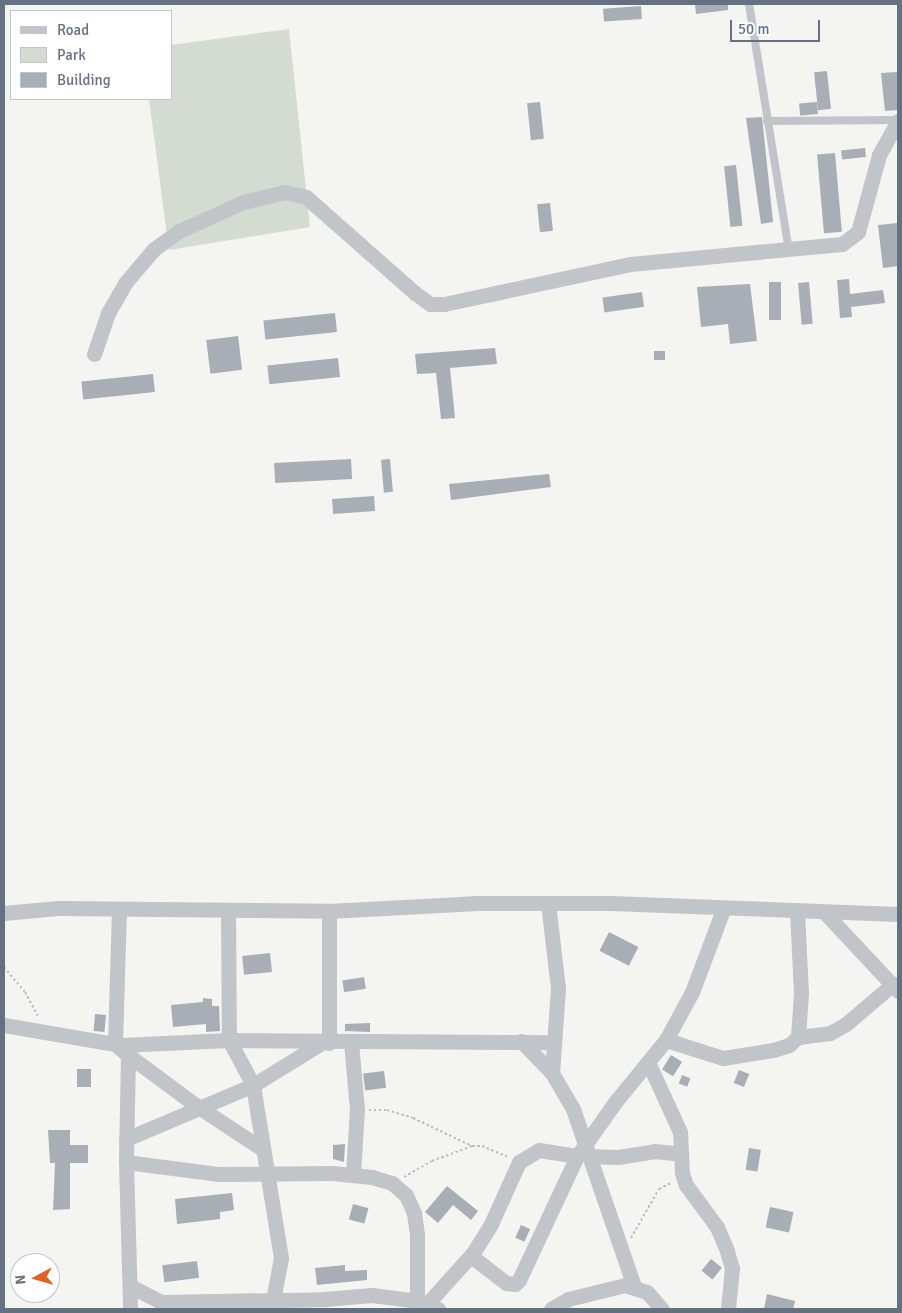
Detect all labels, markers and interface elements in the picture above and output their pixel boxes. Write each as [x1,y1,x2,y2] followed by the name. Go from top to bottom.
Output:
[10,10,172,100] legend
[732,10,822,42] scale bar
[738,20,769,38] text: 50 m
[57,21,89,39] text: Road
[57,46,86,64] text: Park
[57,71,111,89] text: Building
[10,1253,60,1303] north arrow
[12,1274,30,1285] text: N

